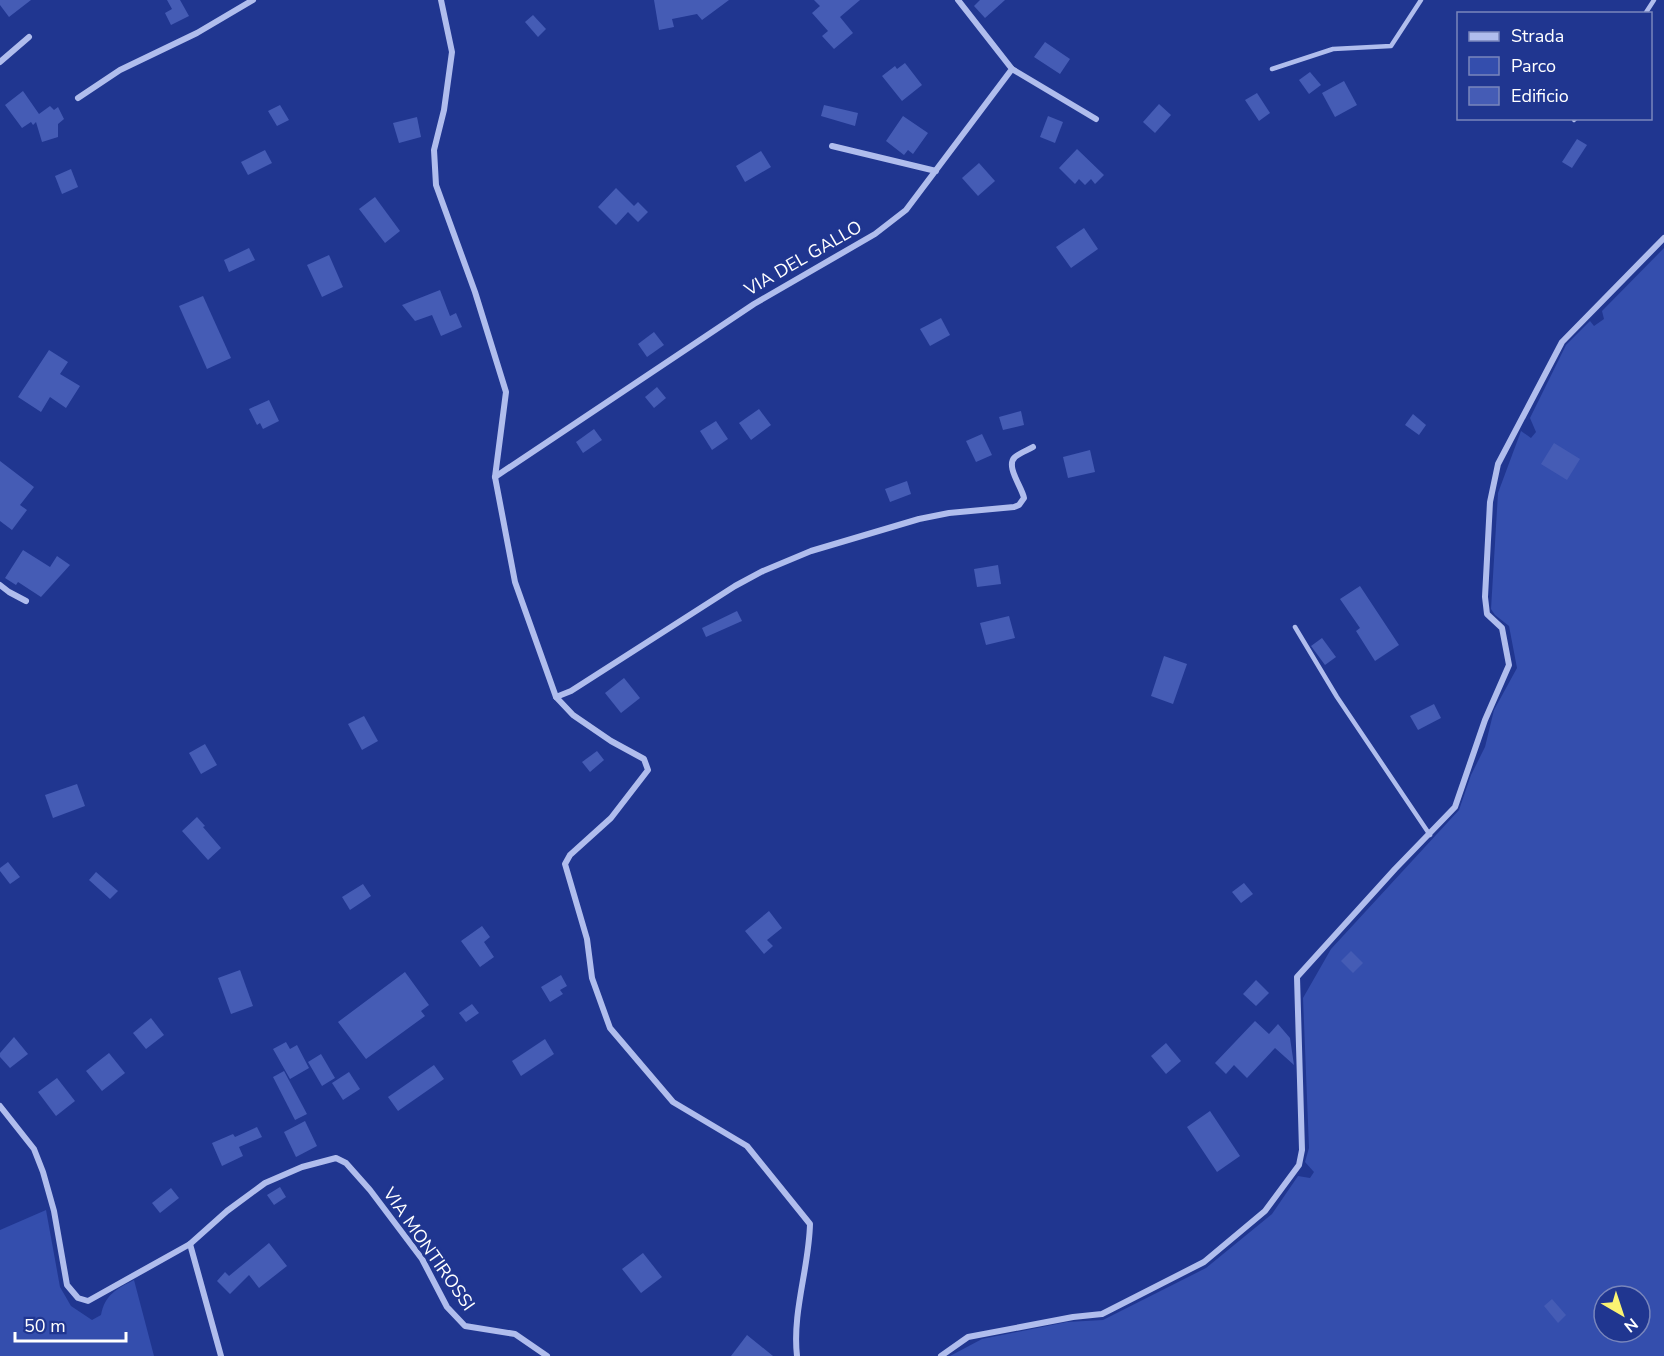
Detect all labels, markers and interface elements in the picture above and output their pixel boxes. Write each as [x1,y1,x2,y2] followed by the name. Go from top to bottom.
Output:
[1457,12,1652,120] legend
[1511,24,1564,48] text: Strada
[1511,54,1556,78] text: Parco
[1511,84,1569,108] text: Edificio
[739,215,866,302] street label: VIA DEL GALLO
[377,1182,480,1315] street label: VIA MONTIROSSI
[1592,1284,1652,1344] north arrow
[15,1305,126,1343] scale bar
[1619,1313,1642,1337] text: N
[24,1314,66,1338] text: 50 m

